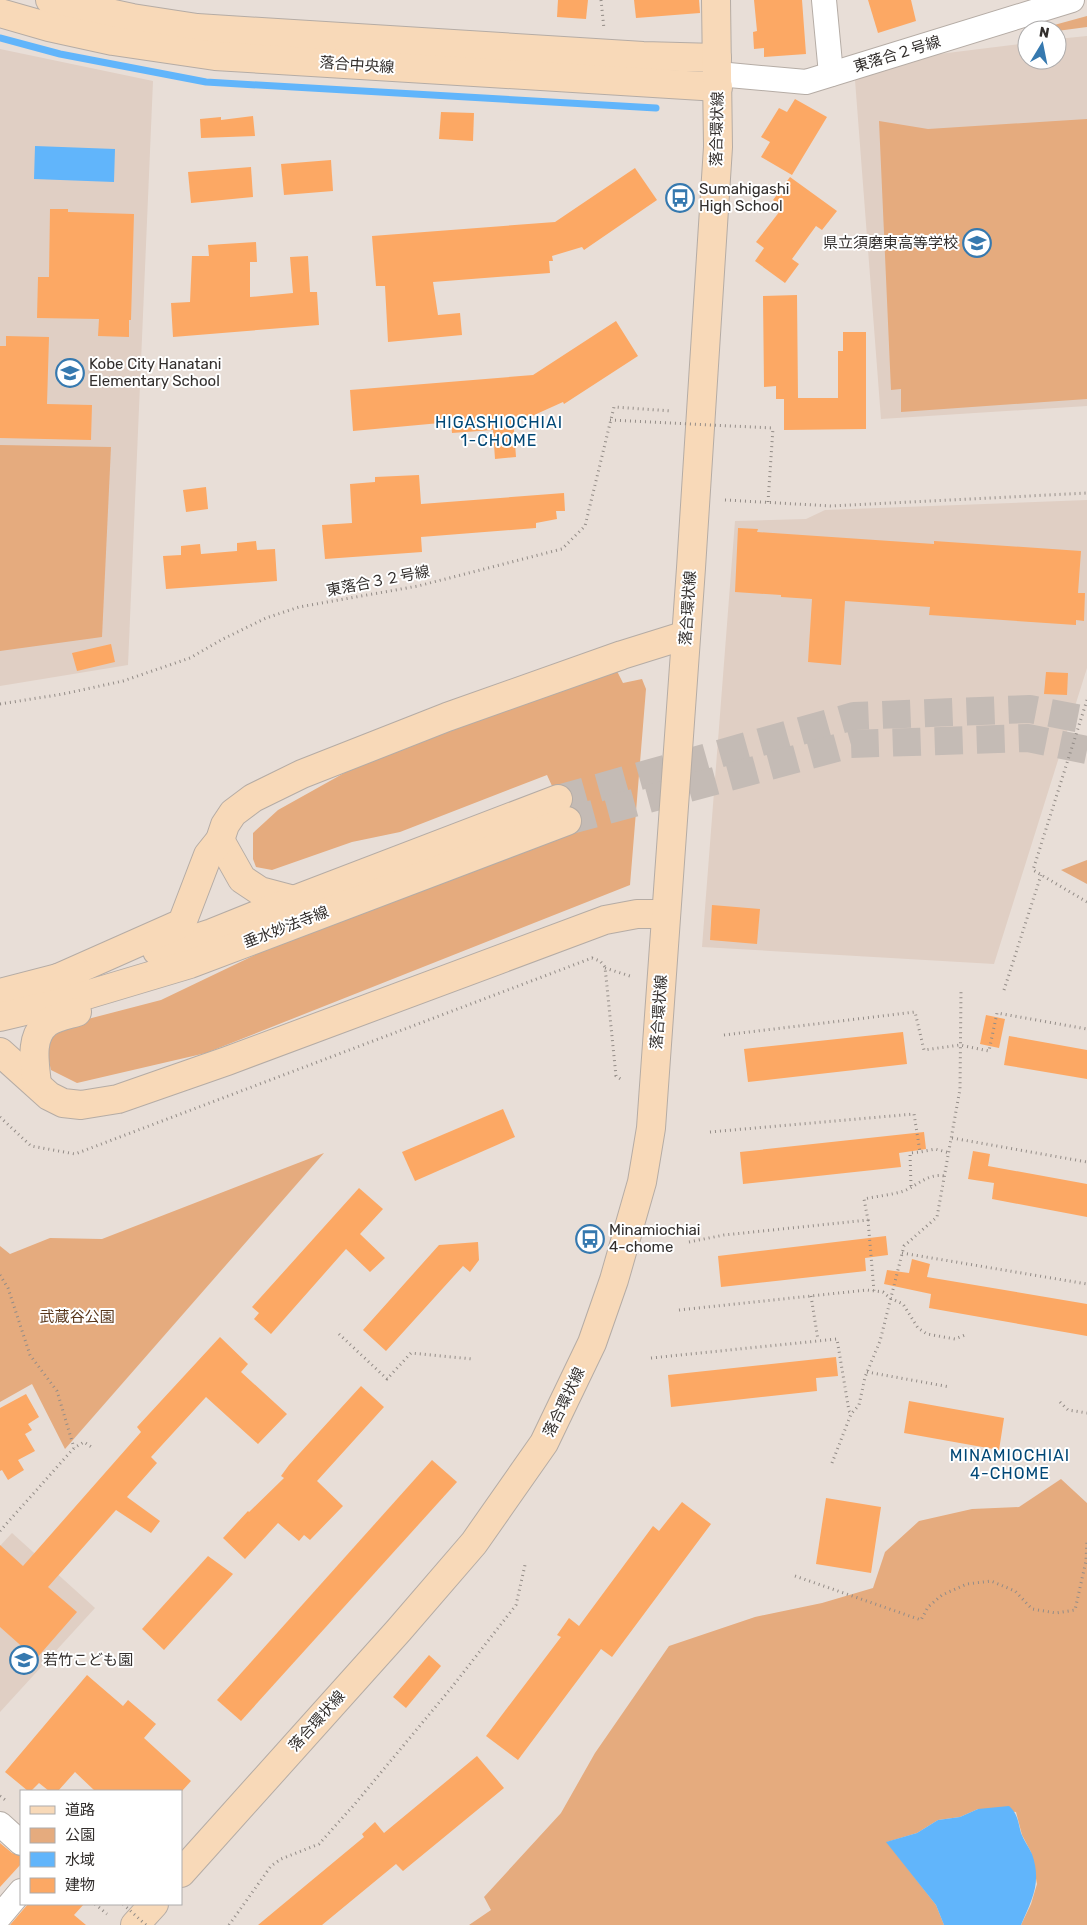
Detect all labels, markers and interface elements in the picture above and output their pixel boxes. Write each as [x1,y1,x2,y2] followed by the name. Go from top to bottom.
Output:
[1017,20,1067,70] north arrow
[1038,23,1051,42] text: N
[851,32,943,76] street label: 東落合２号線
[319,53,395,77] street label: 落合中央線
[707,91,727,167] street label: 落合環状線
[699,180,789,215] place label: Sumahigashi High School
[665,183,695,213] bus stop icon: Sumahigashi High School
[962,228,992,258] school or university icon: 県立須磨東高等学校
[823,234,958,252] place label: 県立須磨東高等学校
[89,355,221,390] place label: Kobe City Hanatani Elementary School
[55,358,85,388] school or university icon: Kobe City Hanatani Elementary School
[435,413,563,450] district label: HIGASHIOCHIAI 1-CHOME
[325,562,431,600] street label: 東落合３２号線
[676,570,700,646] street label: 落合環状線
[241,902,331,952] street label: 垂水妙法寺線
[647,974,671,1050] street label: 落合環状線
[609,1221,700,1256] place label: Minamiochiai 4-chome
[575,1224,605,1254] bus stop icon: Minamiochiai 4-chome
[39,1308,115,1326] park label: 武蔵谷公園
[539,1364,589,1440] street label: 落合環状線
[950,1446,1070,1483] district label: MINAMIOCHIAI 4-CHOME
[9,1645,39,1675] school or university icon: 若竹こども園
[43,1651,133,1669] place label: 若竹こども園
[285,1687,349,1755] street label: 落合環状線
[20,1790,182,1905] legend
[65,1801,95,1819] text: 道路
[65,1826,95,1844] text: 公園
[65,1851,95,1869] text: 水域
[65,1876,95,1894] text: 建物

